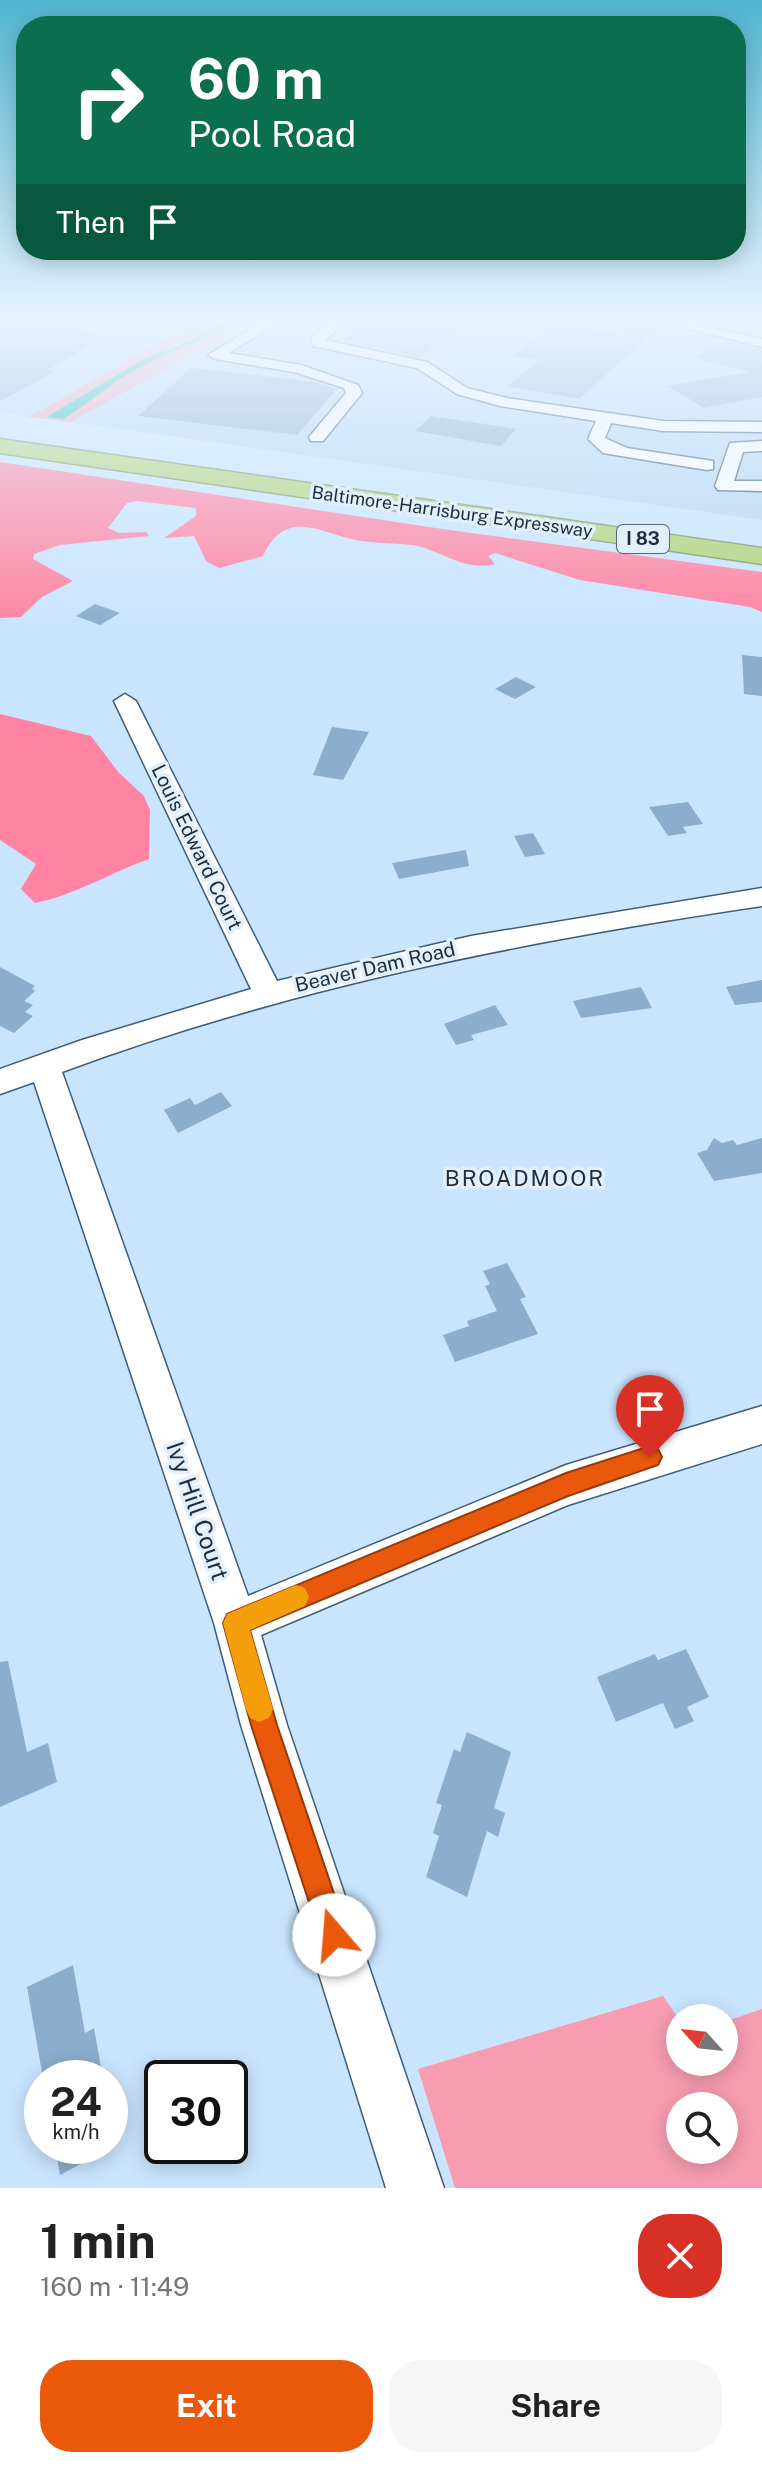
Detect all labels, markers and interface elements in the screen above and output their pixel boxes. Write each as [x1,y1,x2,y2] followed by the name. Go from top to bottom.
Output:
[188,46,324,112] text: 60 m
[56,48,160,152] icon: right
[188,113,356,155] text: Pool Road
[141,200,185,244] icon: arrive
[56,204,125,240] text: Then
[310,481,594,542] street label: Baltimore-Harrisburg Expressway
[617,525,669,553] road number: I 83
[147,760,247,934] street label: Louis Edward Court
[293,937,457,997] street label: Beaver Dam Road
[445,1165,605,1191] district label: BROADMOOR
[616,1375,684,1457] pin
[628,1387,672,1431] icon: arrive
[161,1438,235,1584] street label: Ivy Hill Court
[292,1893,376,1977] position arrow
[666,2004,738,2076] north arrow
[666,2004,738,2164] map controls
[144,2060,248,2164] speed limit sign: 30
[50,2078,102,2125] text: 24
[666,2092,738,2164] button: search
[52,2120,100,2144] text: km/h
[40,2212,156,2269] text: 1 min
[638,2214,722,2298] button: close
[40,2271,189,2302] text: 160 m · 11:49
[40,2360,373,2452] button: Exit
[389,2360,722,2452] button: Share

